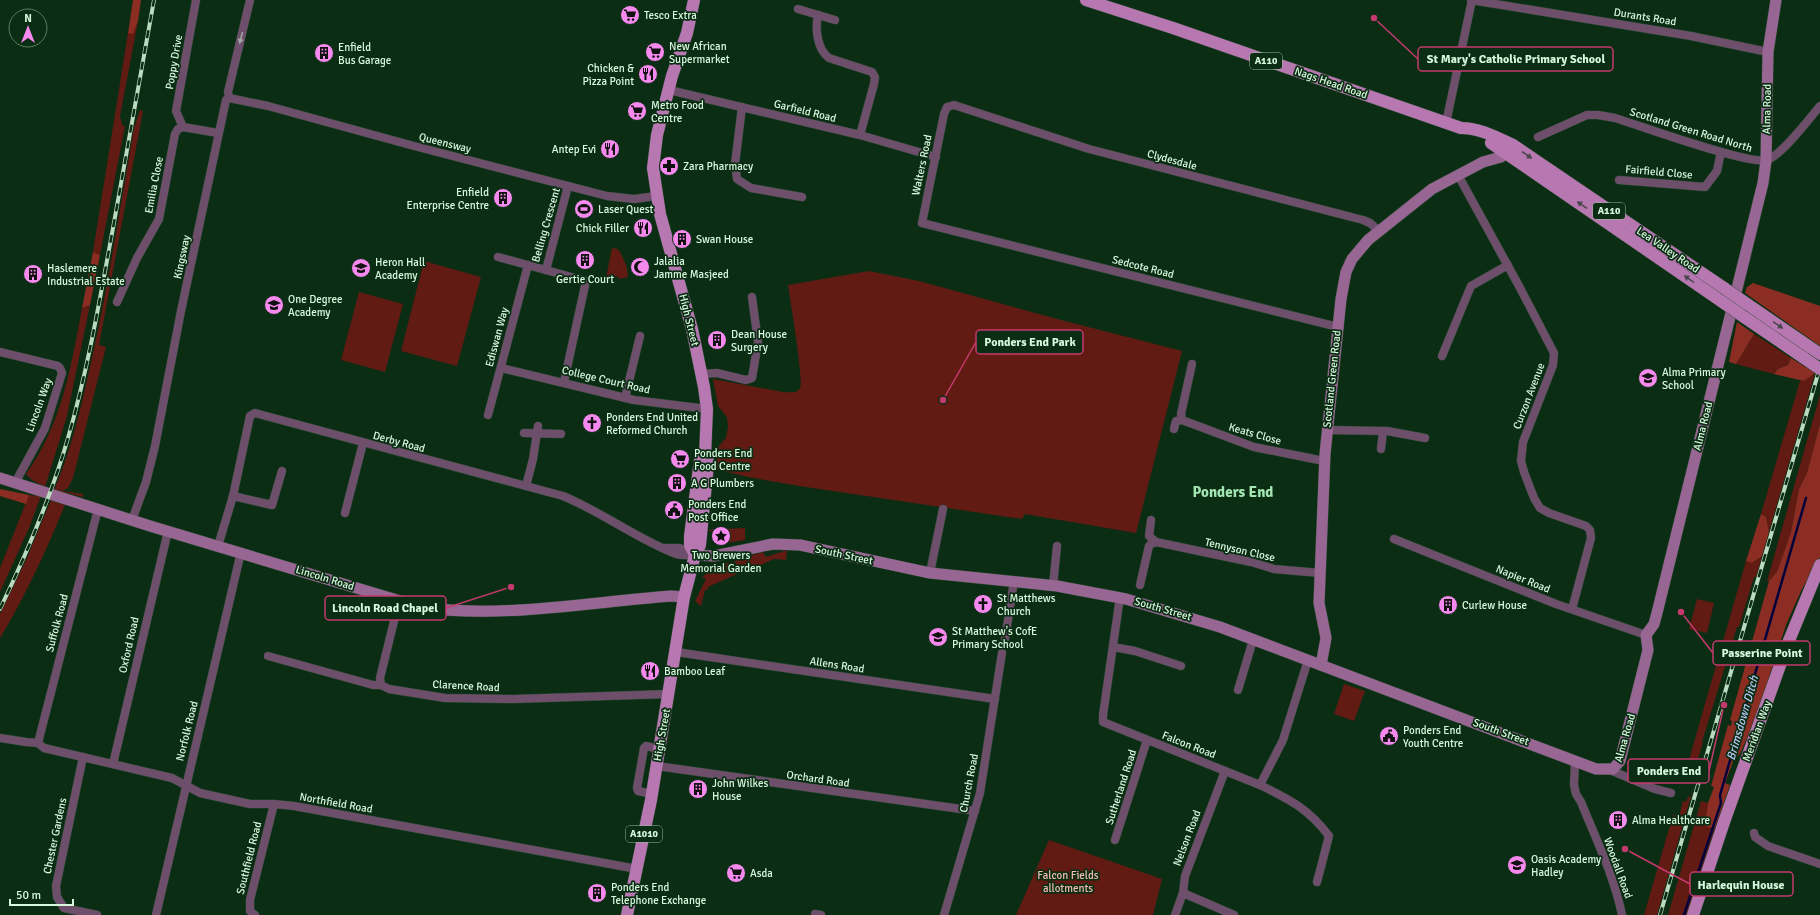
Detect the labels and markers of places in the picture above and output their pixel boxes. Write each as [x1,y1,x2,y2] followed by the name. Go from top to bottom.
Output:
[619,4,641,26] supermarket icon: Tesco Extra
[644,9,697,22] place label: Tesco Extra
[669,40,730,66] place label: New African Supermarket
[338,41,391,67] place label: Enfield Bus Garage
[644,41,666,63] supermarket icon: New African Supermarket
[313,42,335,64] building icon: Enfield Bus Garage
[1418,47,1613,71] callout: St Mary's Catholic Primary School
[582,62,634,88] place label: Chicken & Pizza Point
[637,63,659,85] restaurant icon: Chicken & Pizza Point
[651,99,704,125] place label: Metro Food Centre
[626,100,648,122] supermarket icon: Metro Food Centre
[599,138,621,160] restaurant icon: Antep Evi
[552,143,596,156] place label: Antep Evi
[658,155,680,177] pharmacy icon: Zara Pharmacy
[683,160,754,173] place label: Zara Pharmacy
[406,186,489,212] place label: Enfield Enterprise Centre
[492,187,514,209] building icon: Enfield Enterprise Centre
[573,198,595,220] sports icon: Laser Quest
[598,203,653,216] place label: Laser Quest
[632,217,654,239] restaurant icon: Chick Filler
[576,222,629,235] place label: Chick Filler
[671,228,693,250] building icon: Swan House
[696,233,753,246] place label: Swan House
[574,249,596,271] building icon: Gertie Court
[654,255,729,281] place label: Jalalia Jamme Masjeed
[375,256,425,282] place label: Heron Hall Academy
[629,256,651,278] mosque icon: Jalalia Jamme Masjeed
[350,257,372,279] school or university icon: Heron Hall Academy
[47,262,125,288] place label: Haslemere Industrial Estate
[22,263,44,285] building icon: Haslemere Industrial Estate
[556,273,614,286] place label: Gertie Court
[288,293,342,319] place label: One Degree Academy
[263,294,285,316] school or university icon: One Degree Academy
[731,328,787,354] place label: Dean House Surgery
[706,329,728,351] building icon: Dean House Surgery
[976,330,1083,354] callout: Ponders End Park
[1662,366,1727,392] place label: Alma Primary School
[1637,367,1659,389] school or university icon: Alma Primary School
[606,411,698,437] place label: Ponders End United Reformed Church
[581,412,603,434] church icon: Ponders End United Reformed Church
[694,447,753,473] place label: Ponders End Food Centre
[669,448,691,470] supermarket icon: Ponders End Food Centre
[666,472,688,494] building icon: A G Plumbers
[691,477,754,490] place label: A G Plumbers
[688,498,747,524] place label: Ponders End Post Office
[663,499,685,521] public building icon: Ponders End Post Office
[710,525,732,547] place icon: Two Brewers Memorial Garden
[680,549,762,575] place label: Two Brewers Memorial Garden
[997,592,1056,618] place label: St Matthews Church
[972,593,994,615] church icon: St Matthews Church
[1437,594,1459,616] building icon: Curlew House
[325,596,446,620] callout: Lincoln Road Chapel
[1462,599,1527,612] place label: Curlew House
[952,625,1037,651] place label: St Matthew's CofE Primary School
[927,626,949,648] school or university icon: St Matthew's CofE Primary School
[1713,641,1810,665] callout: Passerine Point
[639,660,661,682] restaurant icon: Bamboo Leaf
[664,665,726,678] place label: Bamboo Leaf
[1403,724,1463,750] place label: Ponders End Youth Centre
[1378,725,1400,747] public building icon: Ponders End Youth Centre
[1628,759,1709,783] callout: Ponders End
[712,777,768,803] place label: John Wilkes House
[687,778,709,800] building icon: John Wilkes House
[1607,809,1629,831] building icon: Alma Healthcare
[1632,814,1710,827] place label: Alma Healthcare
[1531,853,1602,879] place label: Oasis Academy Hadley
[1506,854,1528,876] school or university icon: Oasis Academy Hadley
[725,862,747,884] supermarket icon: Asda
[750,867,773,880] place label: Asda
[1690,872,1793,896] callout: Harlequin House
[611,881,706,907] place label: Ponders End Telephone Exchange
[586,882,608,904] building icon: Ponders End Telephone Exchange

